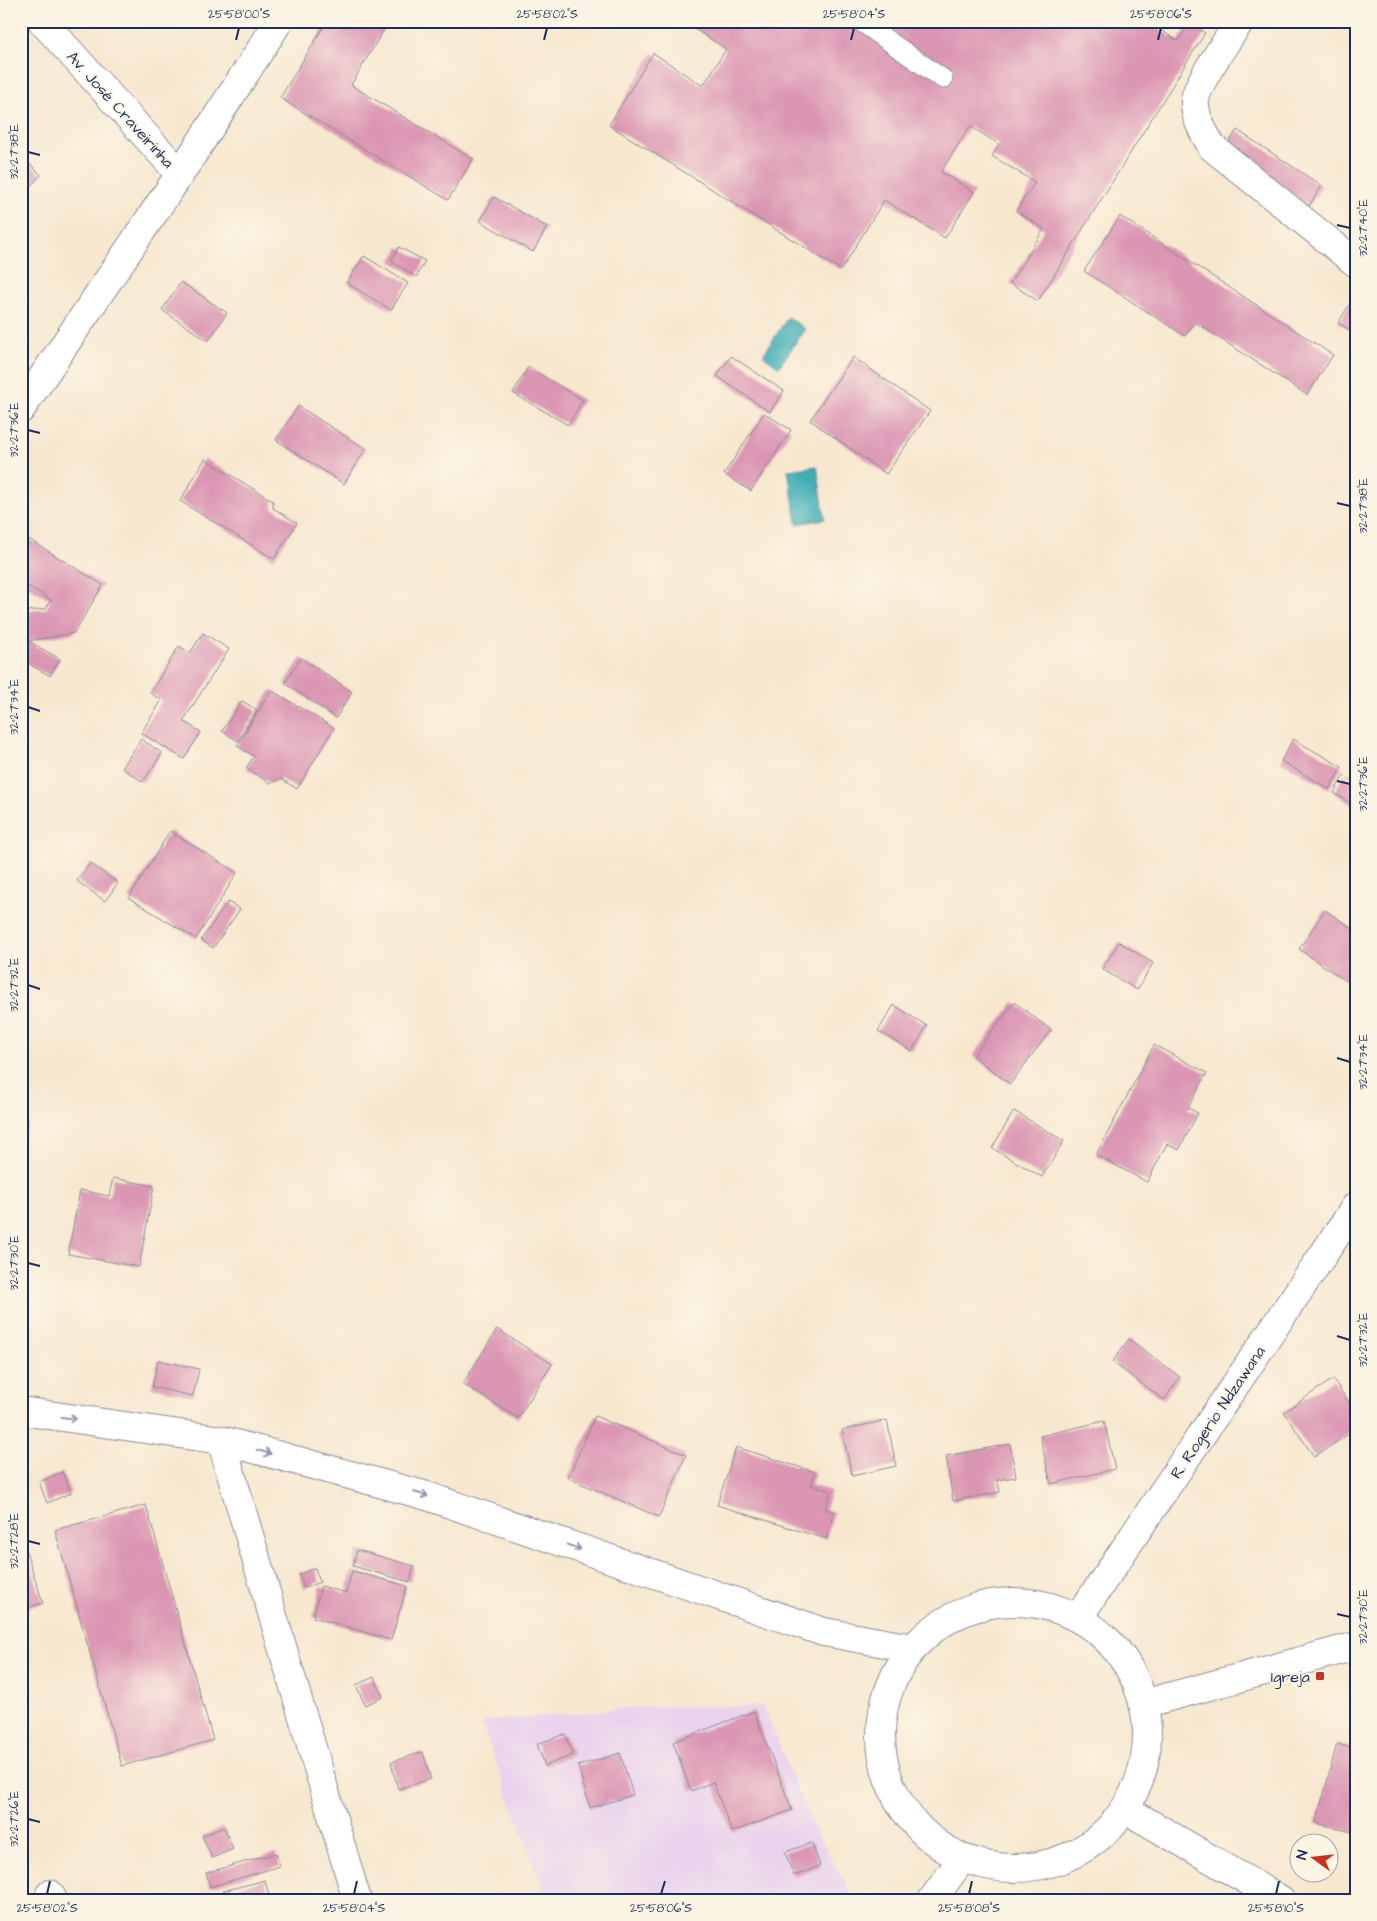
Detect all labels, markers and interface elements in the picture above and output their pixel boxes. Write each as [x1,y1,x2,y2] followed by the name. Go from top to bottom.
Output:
[208,6,270,23] text: 25°58'00"S
[516,6,578,23] text: 25°58'02"S
[823,6,886,23] text: 25°58'04"S
[1130,6,1192,23] text: 25°58'06"S
[62,46,179,173] street label: Av. José Craveirinha
[6,124,23,180] text: 32°27'38"E
[1355,199,1372,257] text: 32°27'40"E
[6,402,23,458] text: 32°27'36"E
[1355,478,1372,534] text: 32°27'38"E
[6,679,23,735] text: 32°27'34"E
[1355,756,1372,812] text: 32°27'36"E
[6,958,23,1012] text: 32°27'32"E
[1355,1034,1372,1090] text: 32°27'34"E
[6,1235,23,1291] text: 32°27'30"E
[1355,1313,1372,1367] text: 32°27'32"E
[1165,1342,1271,1484] street label: R. Rogerio Ndzawana
[61,1413,77,1423] one-way arrow
[255,1448,271,1457] one-way arrow
[412,1490,428,1500] one-way arrow
[6,1513,23,1569] text: 32°27'28"E
[566,1543,582,1552] one-way arrow
[1355,1589,1372,1645] text: 32°27'30"E
[1271,1666,1310,1689] place label: Igreja
[1314,1670,1326,1682] marker: Igreja
[6,1791,23,1847] text: 32°27'26"E
[1290,1834,1340,1884] north arrow
[1292,1848,1313,1862] text: N
[16,1900,78,1917] text: 25°58'02"S
[323,1900,386,1917] text: 25°58'04"S
[630,1900,692,1917] text: 25°58'06"S
[938,1900,1000,1917] text: 25°58'08"S
[1248,1900,1304,1917] text: 25°58'10"S

